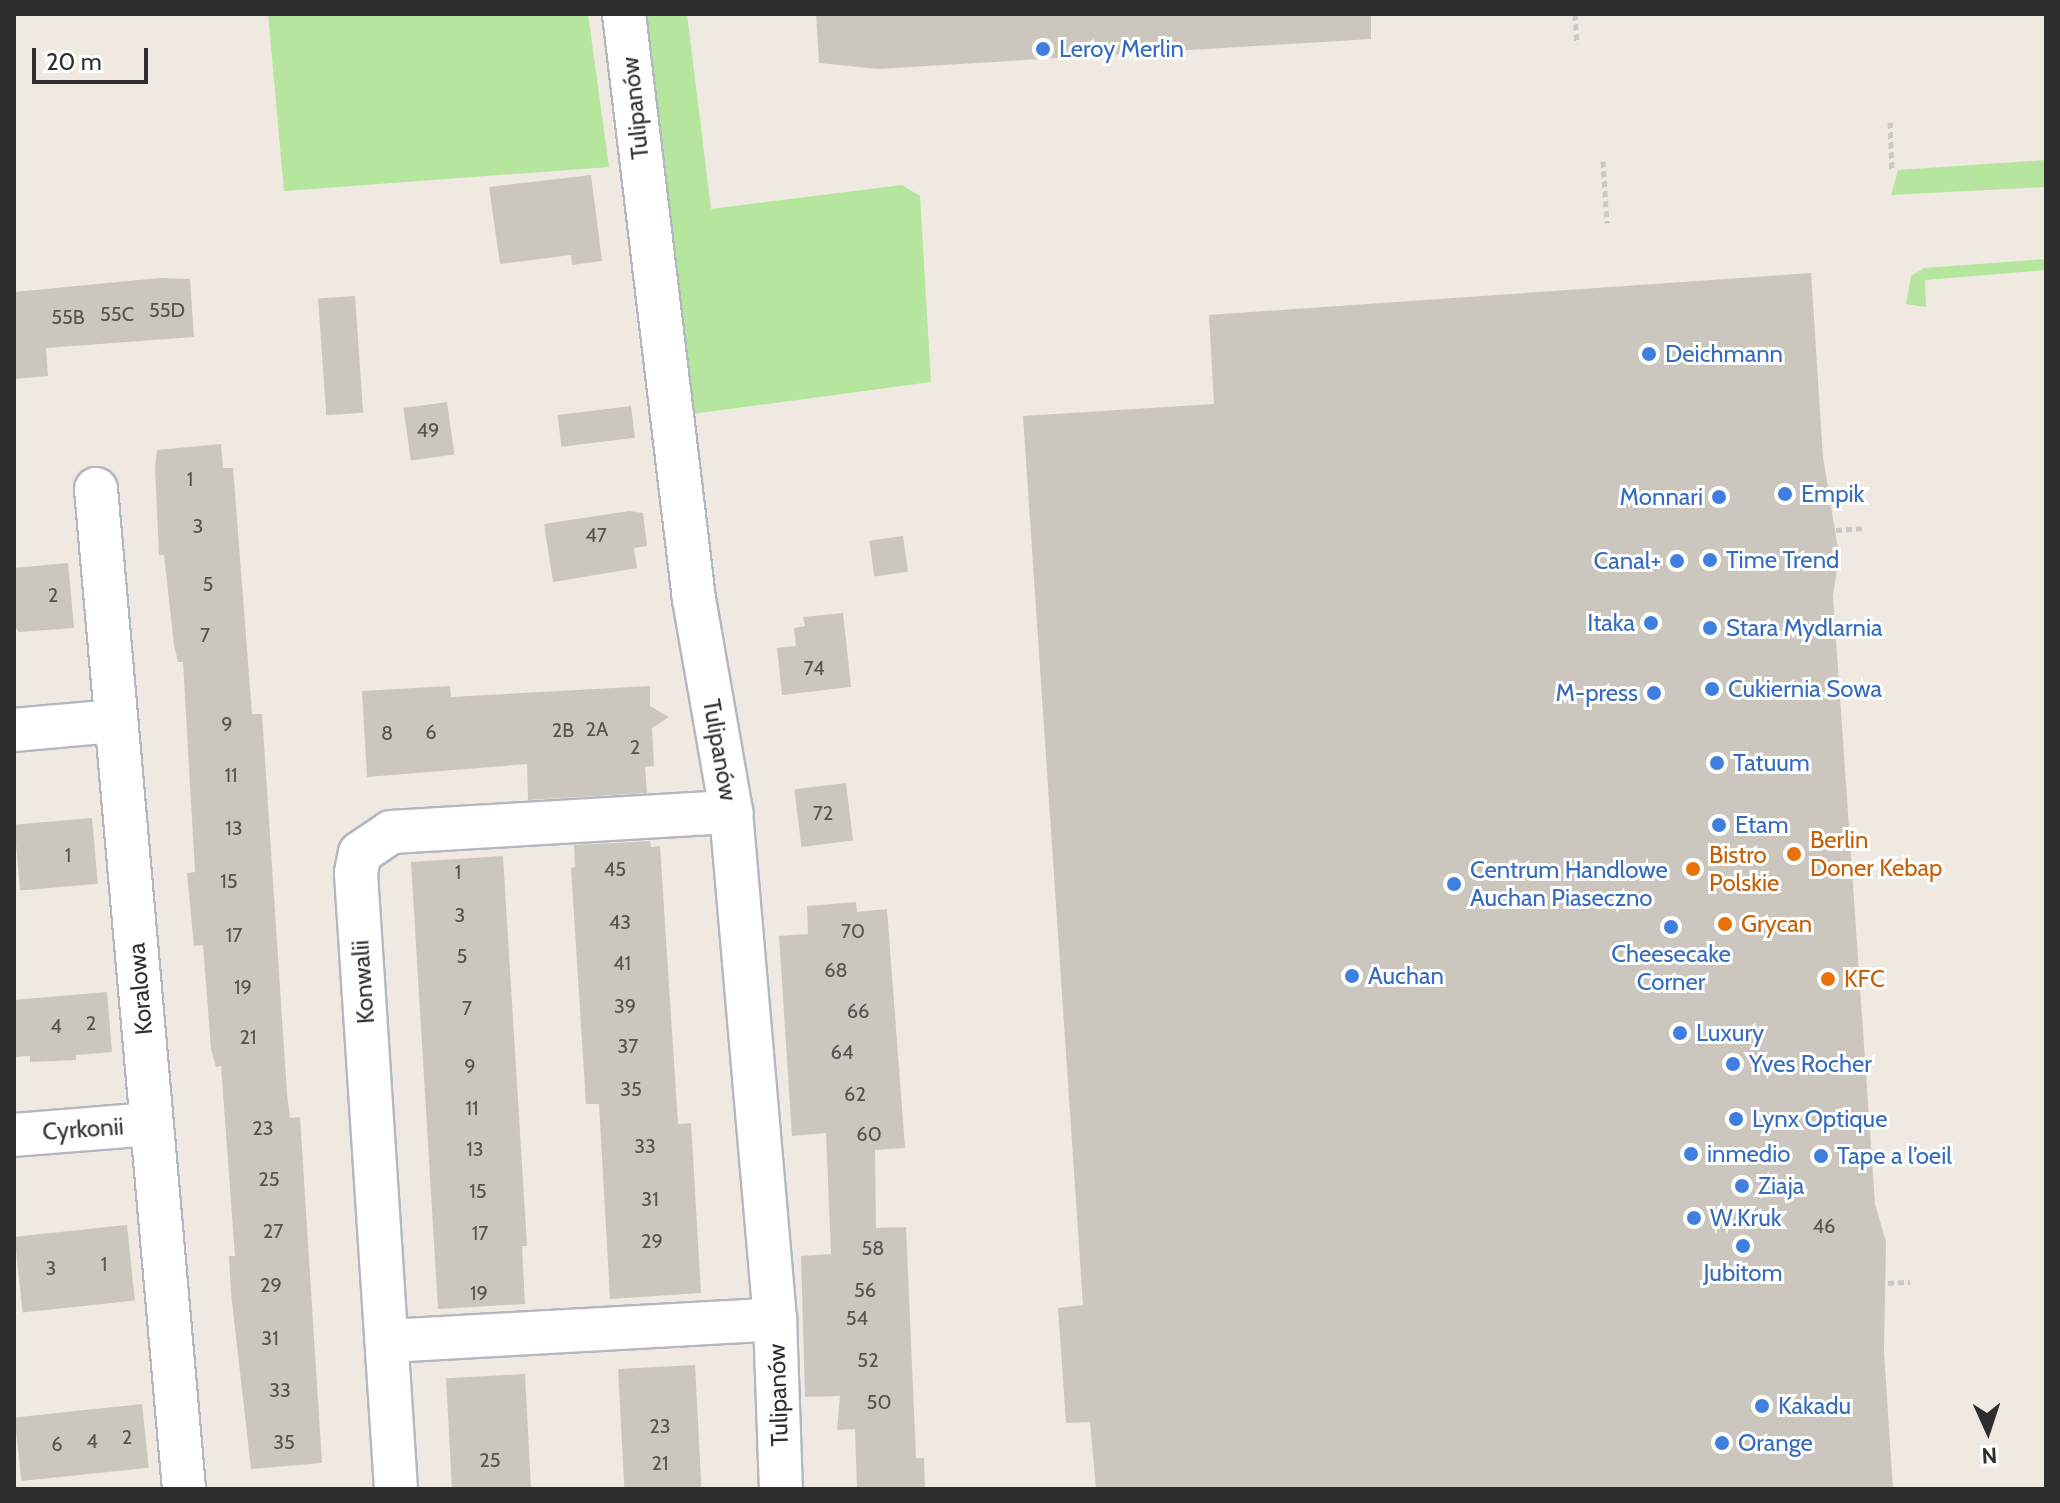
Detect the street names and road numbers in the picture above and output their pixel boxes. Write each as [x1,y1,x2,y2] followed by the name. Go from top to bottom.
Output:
[615,55,655,161] street label: Tulipanów
[697,697,743,803] street label: Tulipanów
[346,939,380,1025] street label: Konwalii
[122,942,158,1036] street label: Koralowa
[41,1112,125,1146] street label: Cyrkonii
[762,1343,794,1447] street label: Tulipanów

